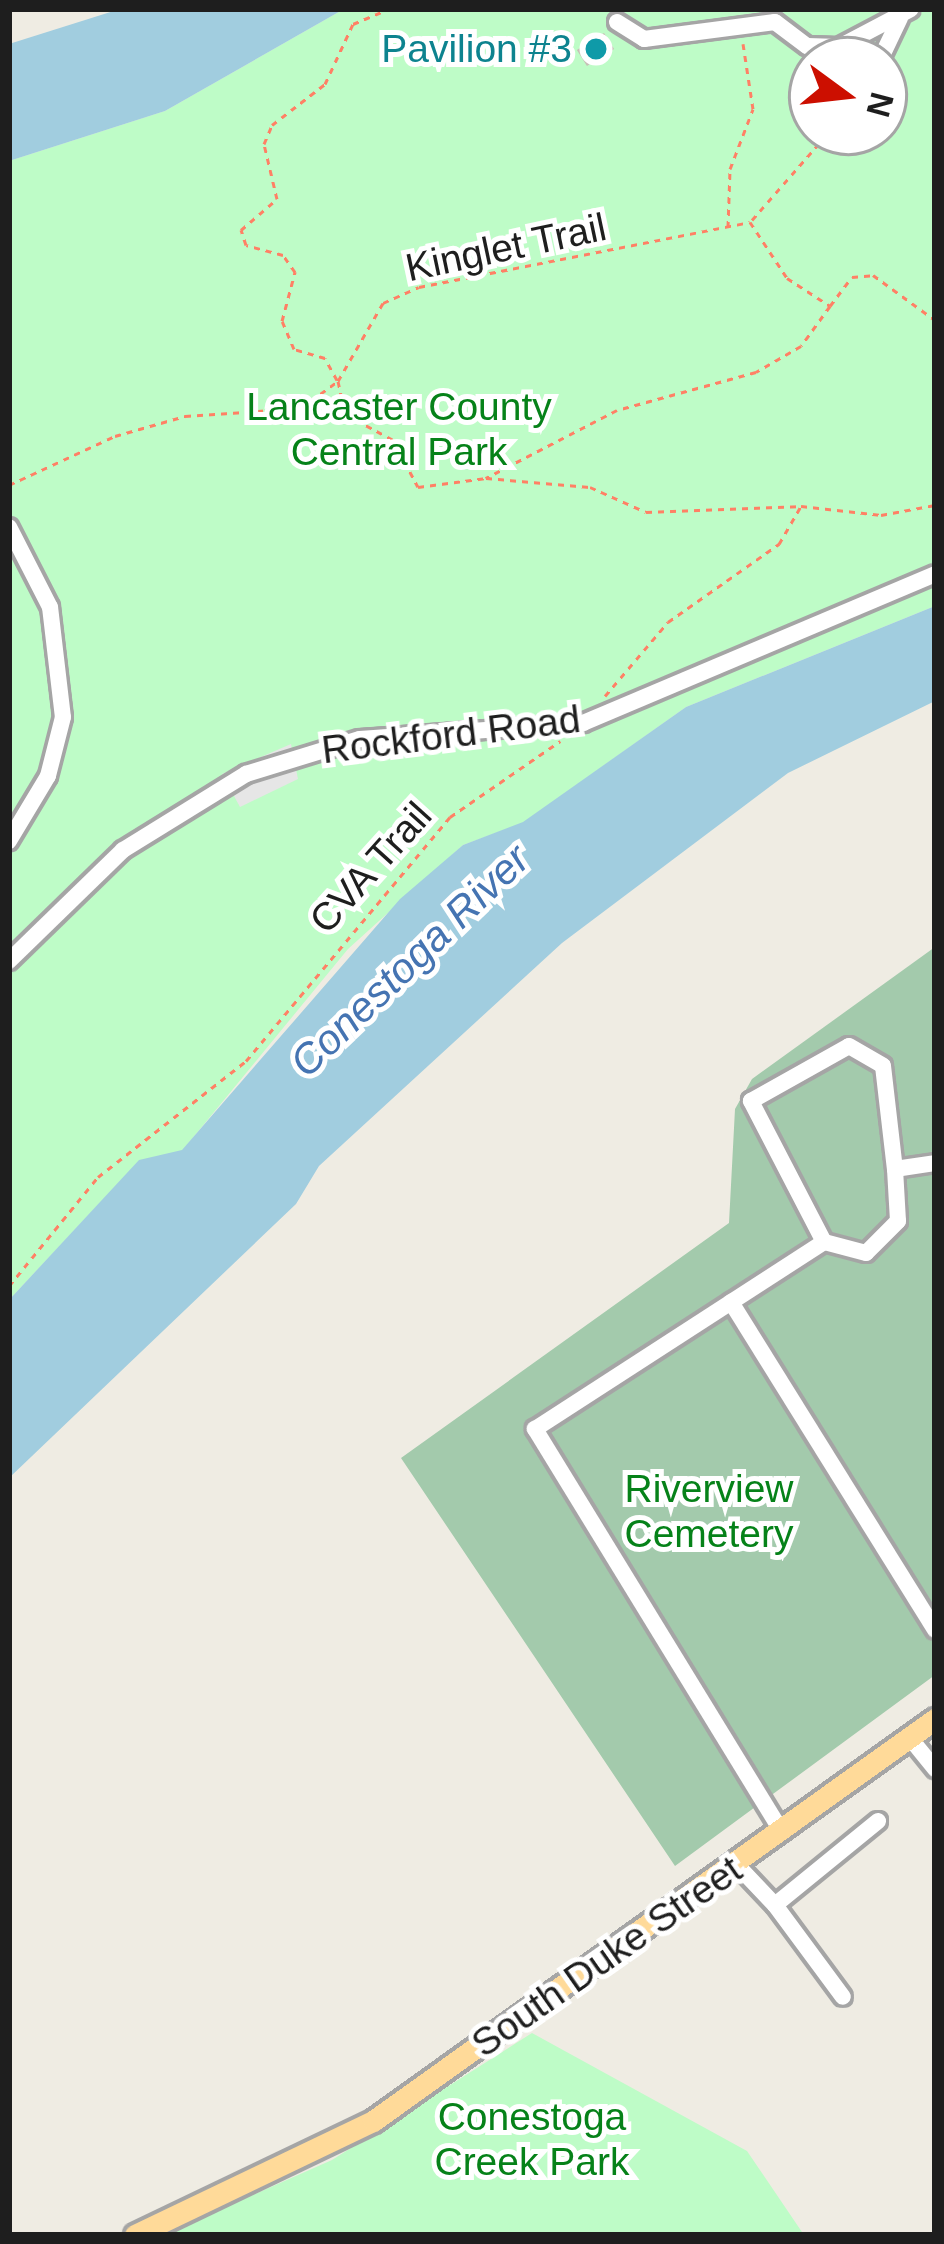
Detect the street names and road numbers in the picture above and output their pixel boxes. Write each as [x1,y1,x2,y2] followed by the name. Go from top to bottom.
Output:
[401,204,611,292] street label: Kinglet Trail
[319,696,583,774] street label: Rockford Road
[299,792,443,944] street label: CVA Trail
[463,1846,751,2068] street label: South Duke Street

